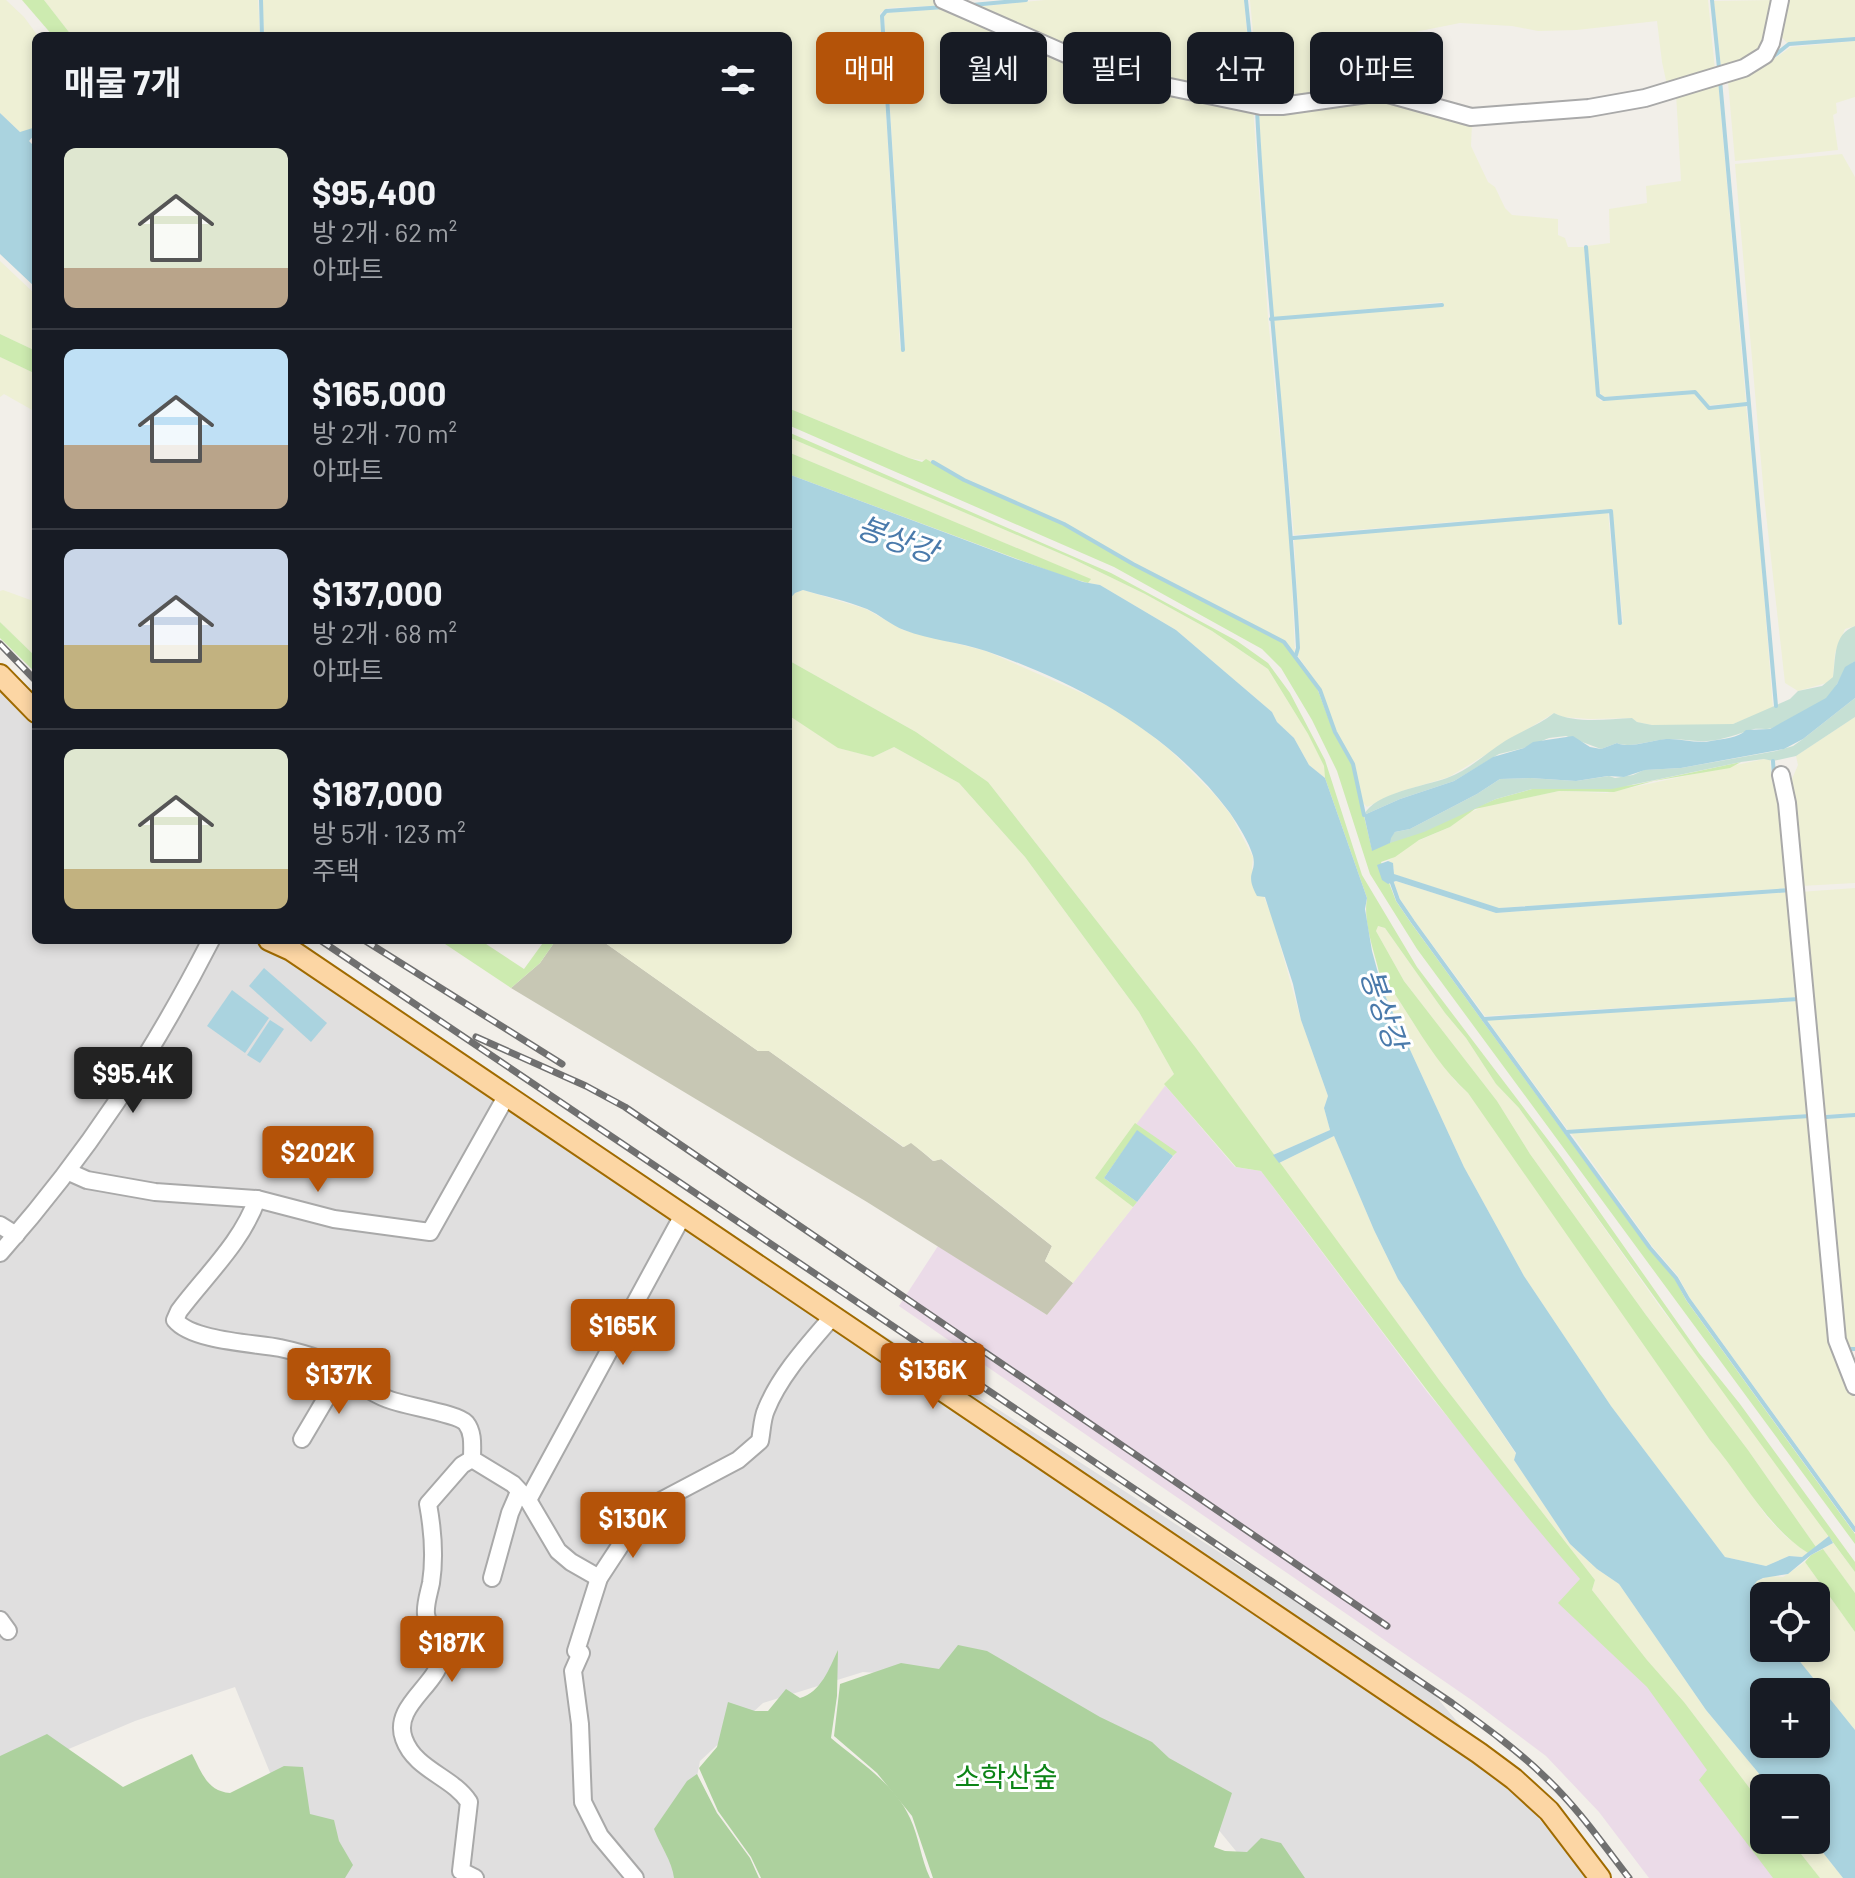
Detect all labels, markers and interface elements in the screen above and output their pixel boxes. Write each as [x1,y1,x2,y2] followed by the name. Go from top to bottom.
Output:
[816,32,924,104] chip: 매매
[940,32,1047,104] chip: 월세
[1063,32,1171,104] chip: 필터
[1187,32,1294,104] chip: 신규
[1310,32,1443,104] chip: 아파트
[716,58,760,102] icon: filters
[64,61,182,102] text: 매물 7개
[312,171,436,212] text: $95,400
[128,180,224,276] icon: home
[312,216,457,247] text: 방 2개 · 62 m²
[312,253,384,284] text: 아파트
[312,372,446,413] text: $165,000
[128,381,224,477] icon: home
[312,417,457,448] text: 방 2개 · 70 m²
[312,454,384,485] text: 아파트
[853,507,946,570] water label: 봉상강
[312,572,443,613] text: $137,000
[128,581,224,677] icon: home
[312,617,457,648] text: 방 2개 · 68 m²
[312,654,384,685] text: 아파트
[312,772,443,813] text: $187,000
[128,781,224,877] icon: home
[312,817,466,848] text: 방 5개 · 123 m²
[312,854,360,885] text: 주택
[1354,963,1416,1057] water label: 봉상강
[68,1047,198,1115] pin: $95.4K
[92,1057,174,1088] text: $95.4K
[262,1126,374,1194] pin: $202K
[280,1136,356,1167] text: $202K
[567,1299,679,1367] pin: $165K
[589,1309,657,1340] text: $165K
[877,1343,989,1411] pin: $136K
[283,1348,395,1416] pin: $137K
[899,1353,967,1384] text: $136K
[305,1358,373,1389] text: $137K
[577,1492,689,1560] pin: $130K
[598,1502,668,1533] text: $130K
[1750,1582,1830,1854] map controls
[1750,1582,1830,1662] button: locate
[396,1616,508,1684] pin: $187K
[418,1626,486,1657] text: $187K
[1750,1678,1830,1758] button: +
[954,1759,1058,1793] park label: 소학산숲
[1750,1774,1830,1854] button: −

